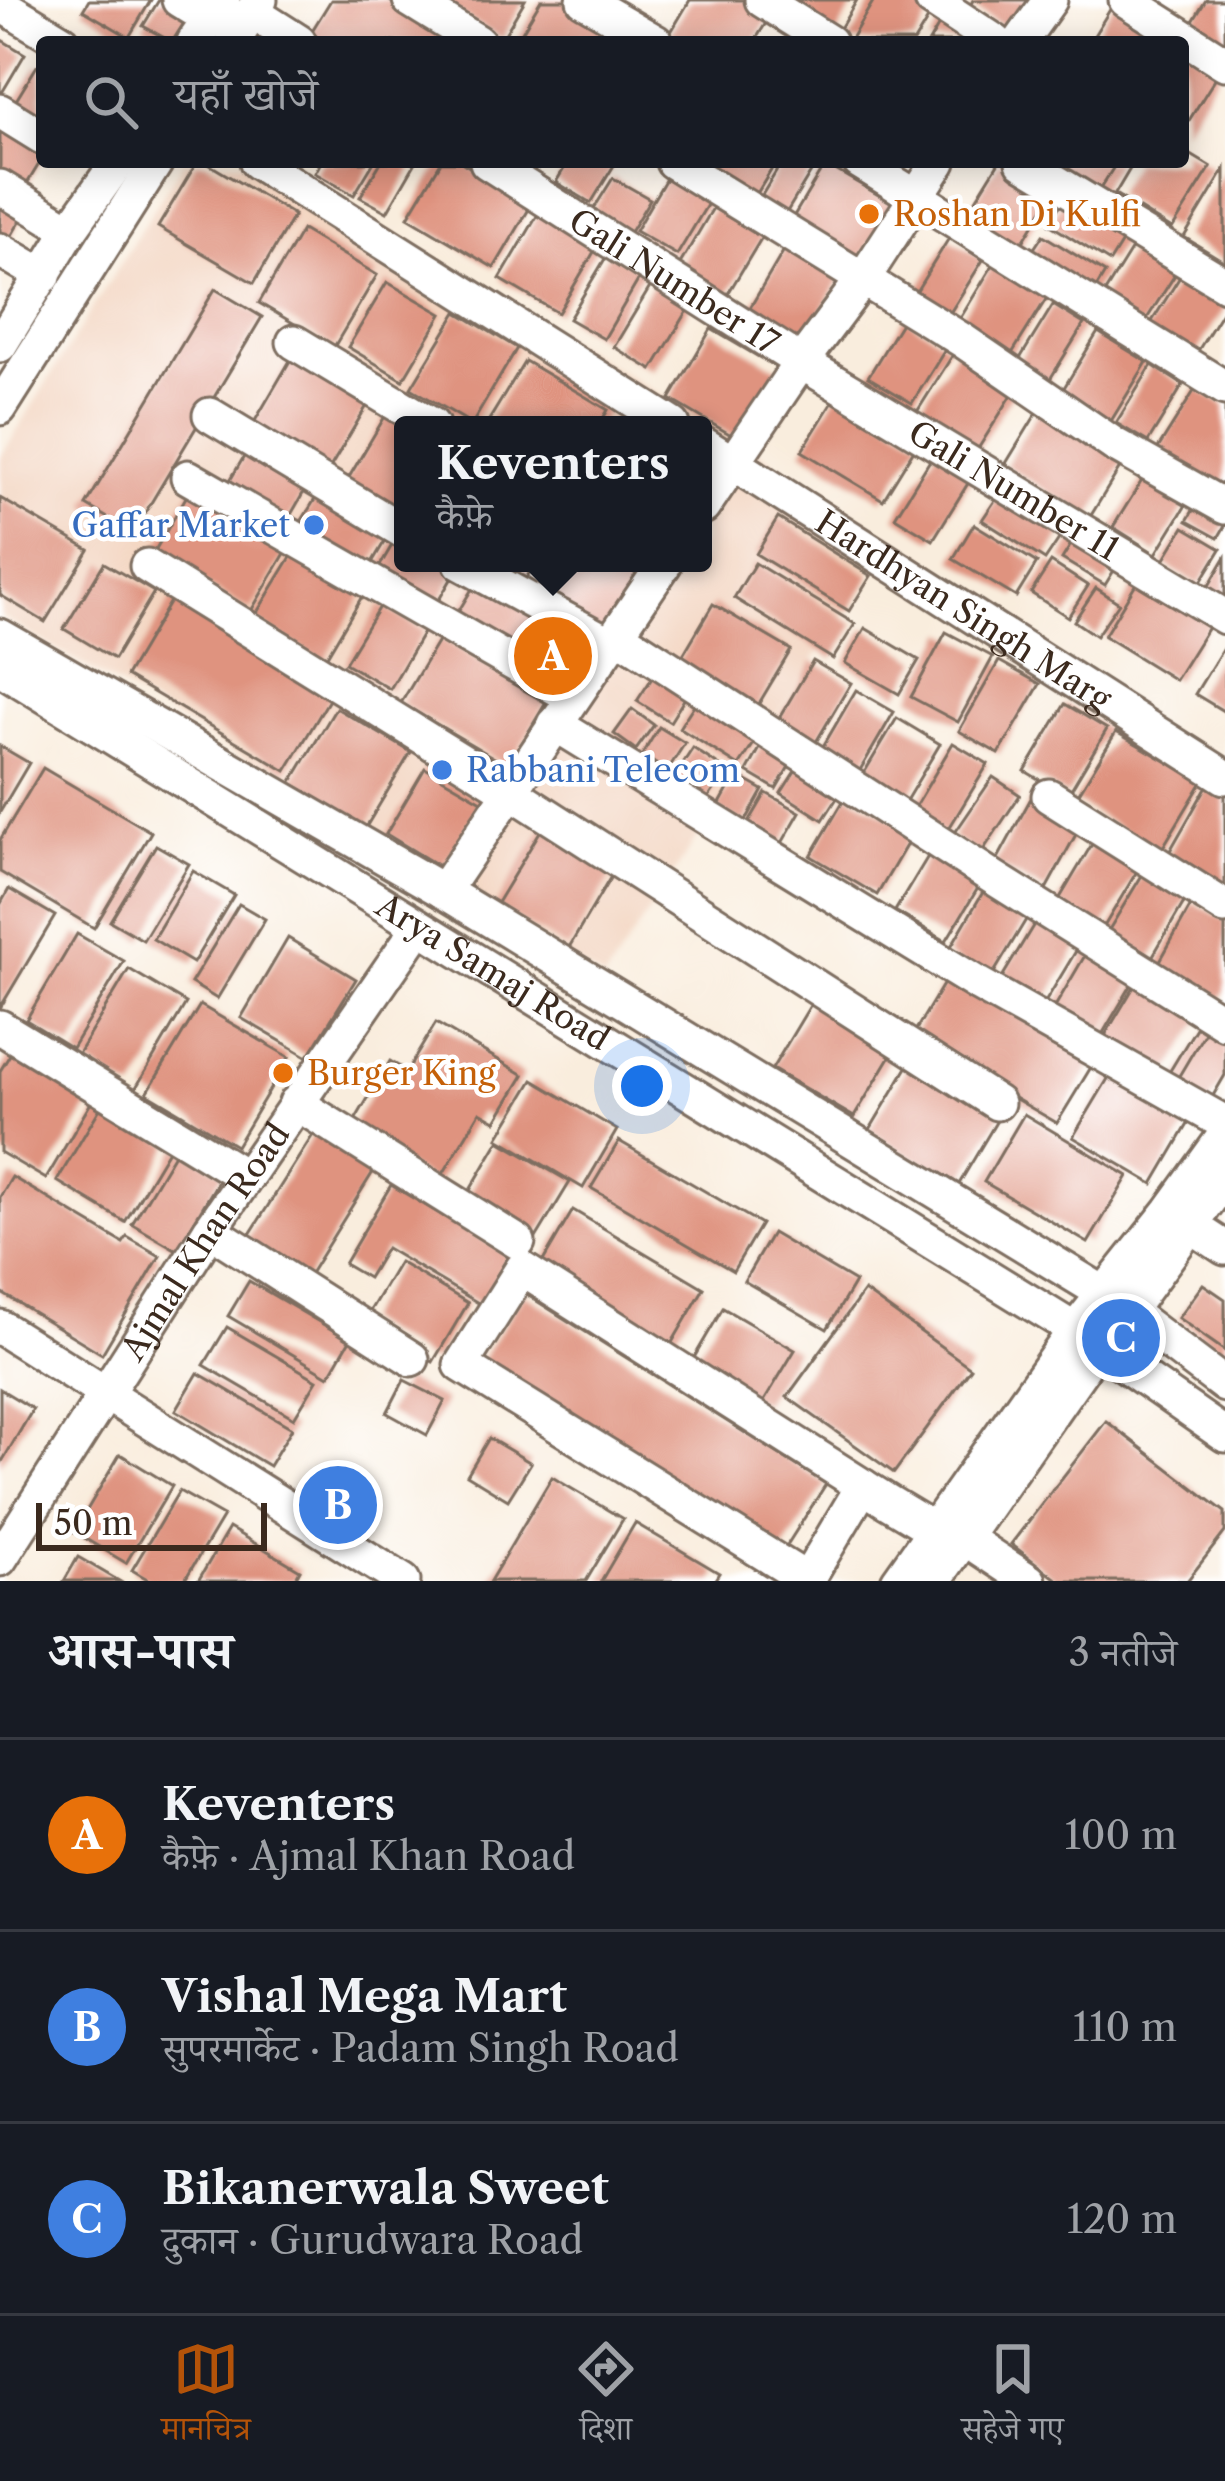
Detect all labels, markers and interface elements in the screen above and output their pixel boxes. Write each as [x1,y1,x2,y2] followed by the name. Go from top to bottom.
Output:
[36,36,1189,168] search box
[174,66,318,122] text: यहाँ खोजें
[78,69,144,135] icon: search
[893,194,1141,235] place label: Roshan Di Kulfi
[562,199,787,363] street label: Gali Number 17
[856,201,882,227] marker: Roshan Di Kulfi
[901,411,1127,569] street label: Gali Number 11
[394,416,712,572] popup
[436,435,670,491] text: Keventers
[436,491,492,539] text: कैफ़े
[808,501,1119,720] street label: Hardhyan Singh Marg
[72,505,290,546] place label: Gaffar Market
[301,512,327,538] marker: Gaffar Market
[514,611,592,701] pin: A
[466,750,740,791] place label: Rabbani Telecom
[429,757,455,783] marker: Rabbani Telecom
[368,884,617,1059] street label: Arya Samaj Road
[307,1053,496,1094] place label: Burger King
[612,1056,672,1116] your location
[270,1060,296,1086] marker: Burger King
[111,1115,298,1368] street label: Ajmal Khan Road
[1082,1293,1160,1383] pin: C
[299,1460,377,1550] pin: B
[36,1497,267,1550] scale bar
[54,1503,132,1544] text: 50 m
[48,1619,233,1681] text: आस-पास
[1068,1628,1177,1676] text: 3 नतीजे
[162,1776,395,1832] text: Keventers
[72,1811,102,1859] text: A
[1064,1811,1177,1859] text: 100 m
[162,1832,575,1880] text: कैफ़े · Ajmal Khan Road
[162,1968,567,2024] text: Vishal Mega Mart
[73,2003,102,2051] text: B
[1073,2003,1177,2051] text: 110 m
[162,2024,679,2072] text: सुपरमार्केट · Padam Singh Road
[162,2160,609,2216] text: Bikanerwala Sweet
[71,2195,103,2243] text: C
[1067,2195,1177,2243] text: 120 m
[162,2216,583,2264] text: दुकान · Gurudwara Road
[161,2336,251,2461] tab: मानचित्र
[573,2336,639,2461] tab: दिशा
[961,2336,1064,2461] tab: सहेजे गए

